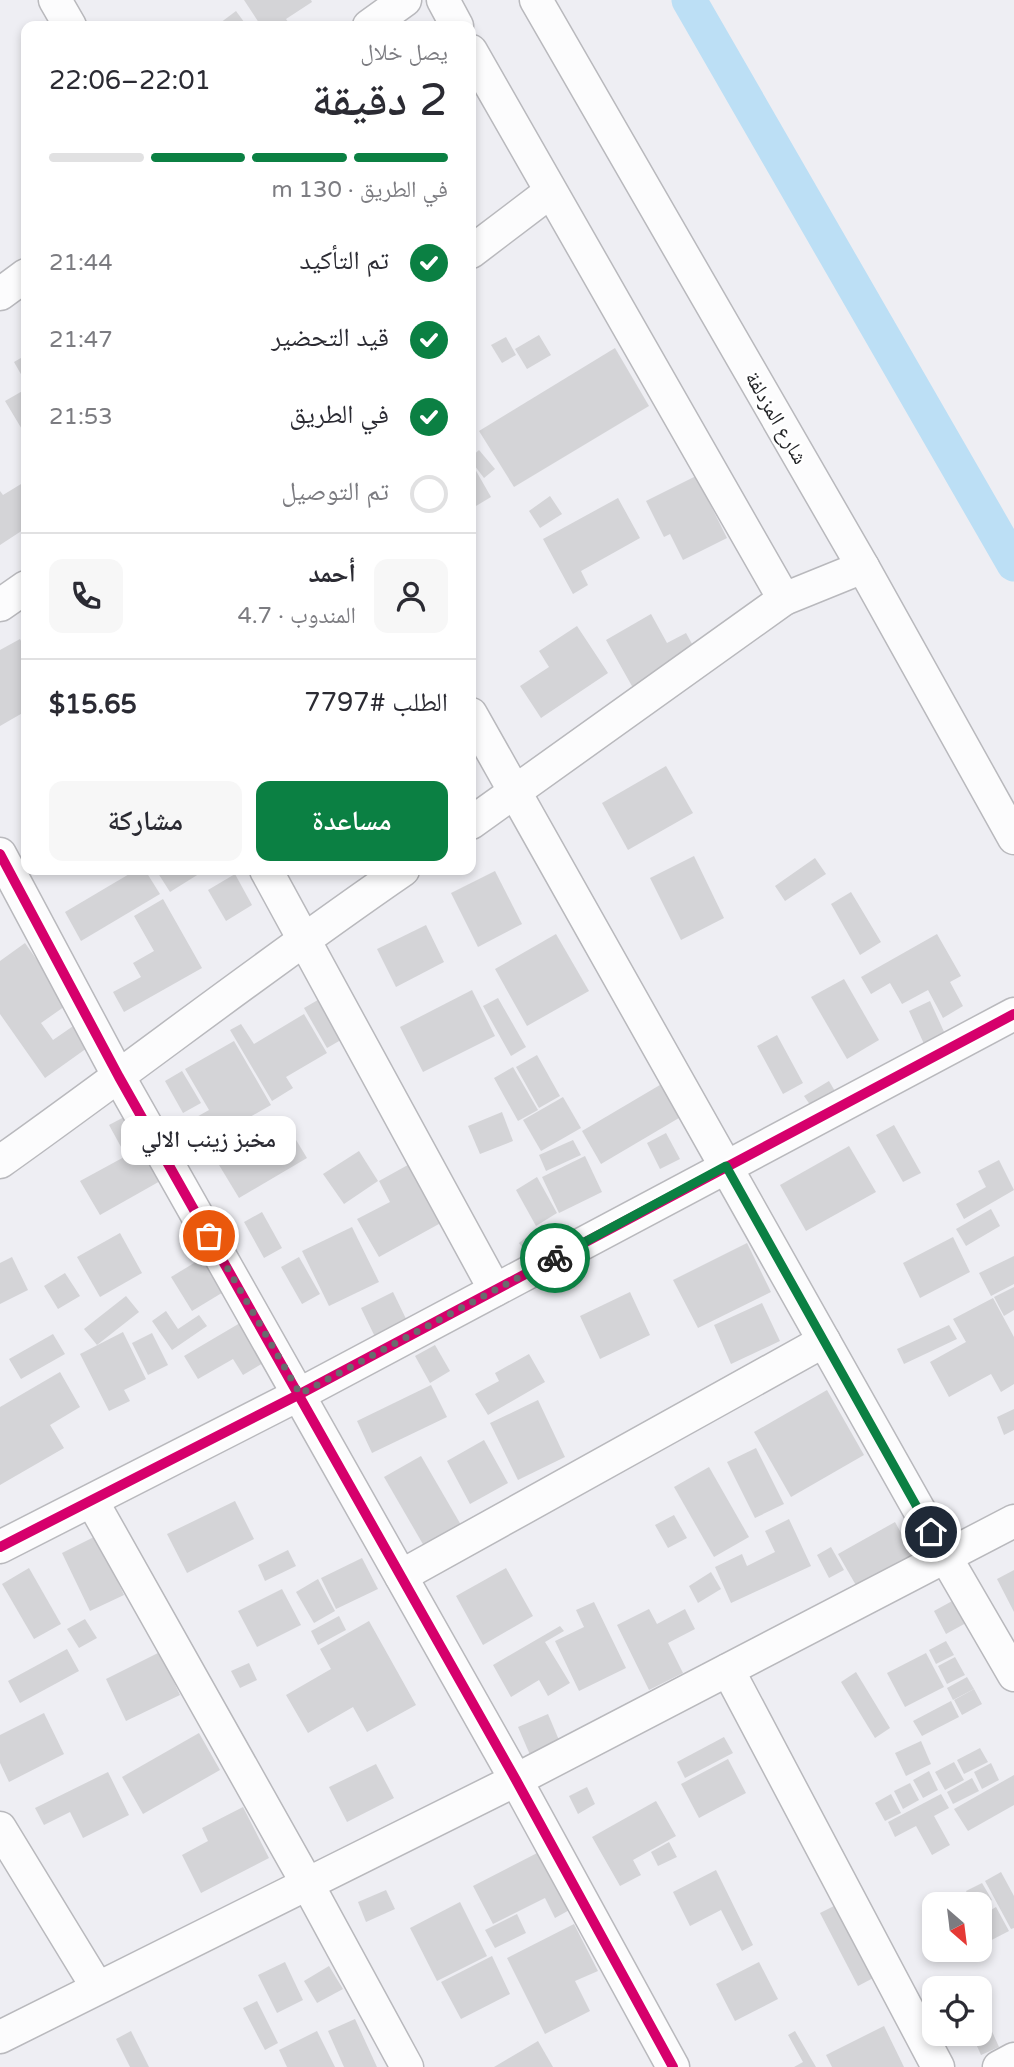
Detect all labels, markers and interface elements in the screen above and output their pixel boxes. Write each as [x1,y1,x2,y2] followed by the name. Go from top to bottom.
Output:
[360,39,448,67] text: يصل خلال
[49,65,211,96] text: 22:01–22:06
[312,73,448,128] text: 2 دقيقة
[271,176,448,204] text: في الطريق · 130 m
[410,244,448,282] icon: check
[299,245,389,276] text: تم التأكيد
[49,249,113,277] text: 21:44
[410,321,448,359] icon: check
[271,322,389,353] text: قيد التحضير
[49,326,113,354] text: 21:47
[739,367,813,469] street label: شارع المزدلفة
[410,398,448,436] icon: check
[289,399,389,430] text: في الطريق
[49,403,113,431] text: 21:53
[281,476,389,507] text: تم التوصيل
[308,558,356,589] text: أحمد
[49,559,123,633] button: phone
[374,559,448,633] button: person
[237,602,356,630] text: المندوب · 4.7
[304,687,448,718] text: الطلب #7797
[49,689,137,720] text: $15.65
[49,781,242,861] button: مشاركة
[256,781,448,861] button: مساعدة
[122,1117,296,1166] callout: مخبز زينب الالي
[141,1126,276,1154] text: مخبز زينب الالي
[179,1206,239,1266] pin
[190,1217,228,1255] icon: bag
[520,1223,590,1293] courier
[536,1239,574,1277] icon: bike
[901,1502,961,1562] pin
[912,1513,950,1551] icon: home
[922,1892,992,1962] north arrow
[922,1892,992,2046] map controls
[922,1976,992,2046] button: locate

